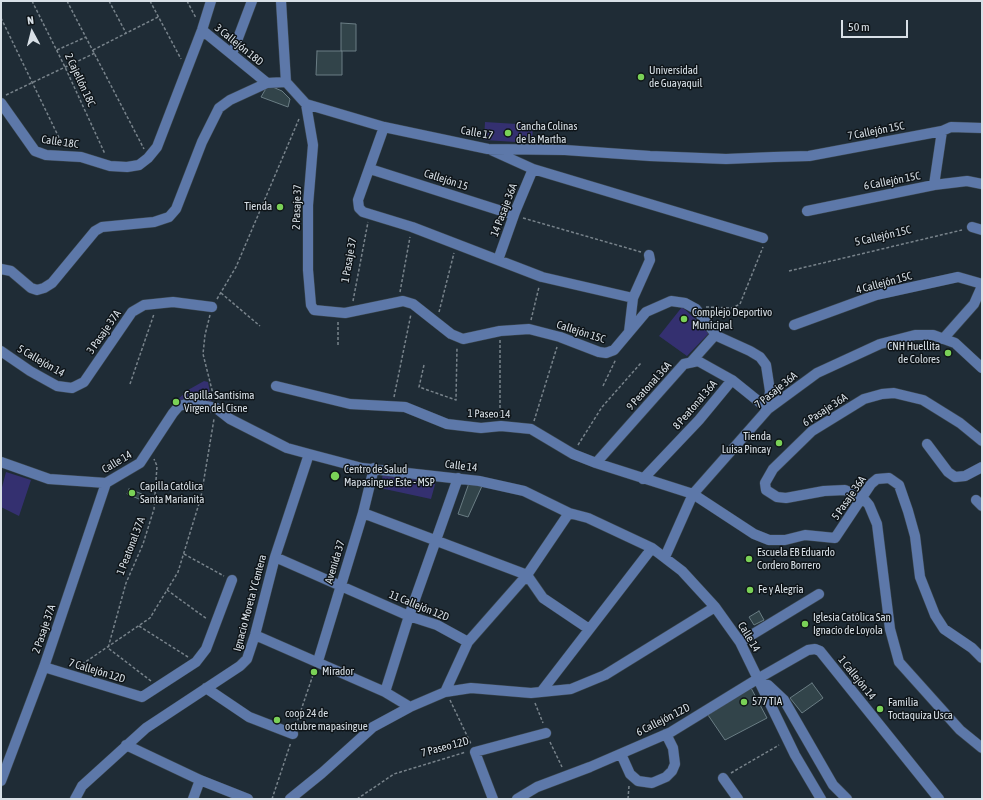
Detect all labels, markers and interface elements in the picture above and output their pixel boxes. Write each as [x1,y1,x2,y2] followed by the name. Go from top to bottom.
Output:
[12,12,52,52] north arrow
[843,12,910,38] scale bar
[27,14,34,26] text: N
[848,20,870,34] text: 50 m
[212,21,266,69] street label: 3 Callejón 18D
[62,51,98,109] street label: 2 Cajellón 18C
[649,64,702,90] place label: Universidad de Guayaquil
[636,72,646,82] marker: Universidad de Guayaquil
[847,119,905,143] street label: 7 Callejón 15C
[516,120,577,146] place label: Cancha Colinas de la Martha
[460,124,494,142] street label: Calle 17
[503,128,513,138] marker: Cancha Colinas de la Martha
[40,133,80,151] street label: Calle 18C
[422,167,470,193] street label: Callejón 15
[863,169,921,193] street label: 6 Callejón 15C
[488,182,520,238] street label: 14 Pasaje 36A
[290,184,304,230] street label: 2 Pasaje 37
[244,200,272,214] place label: Tienda
[275,202,285,212] marker: Tienda
[854,223,912,249] street label: 5 Callejón 15C
[339,237,359,283] street label: 1 Pasaje 37
[855,269,913,297] street label: 4 Callejón 15C
[692,306,772,332] place label: Complejo Deportivo Municipal
[84,307,124,357] street label: 3 Pasaje 37A
[679,314,689,324] marker: Complejo Deportivo Municipal
[555,318,607,346] street label: Callejón 15C
[887,340,940,366] place label: CNH Huellita de Colores
[15,342,67,380] street label: 5 Callejón 14
[943,348,953,358] marker: CNH Huellita de Colores
[624,359,674,413] street label: 9 Peatonal 36A
[752,369,800,411] street label: 7 Pasaje 36A
[670,378,720,432] street label: 8 Peatonal 36A
[184,389,254,415] place label: Capilla Santisima Virgen del Cisne
[800,391,850,429] street label: 6 Pasaje 36A
[171,397,181,407] marker: Capilla Santisima Virgen del Cisne
[467,407,511,421] street label: 1 Paseo 14
[722,430,771,456] place label: Tienda Luisa Pincay
[774,438,784,448] marker: Tienda Luisa Pincay
[100,448,134,476] street label: Calle 14
[444,457,478,475] street label: Calle 14
[344,463,435,489] place label: Centro de Salud Mapasingue Este - MSP
[329,470,341,482] marker: Centro de Salud Mapasingue Este - MSP
[829,473,869,523] street label: 5 Pasaje 36A
[140,480,204,506] place label: Capilla Católica Santa Marianita
[127,488,137,498] marker: Capilla Católica Santa Marianita
[114,515,148,577] street label: 1 Peatonal 37A
[322,539,348,585] street label: Avenida 37
[757,546,835,572] place label: Escuela EB Eduardo Cordero Borrero
[231,553,269,653] street label: Ignacio Moreta Y Centera
[744,554,754,564] marker: Escuela EB Eduardo Cordero Borrero
[758,583,804,597] place label: Fe y Alegria
[745,585,755,595] marker: Fe y Alegria
[387,588,451,624] street label: 11 Callejón 12D
[30,603,58,655] street label: 2 Pasaje 37A
[813,611,891,637] place label: Iglesia Católica San Ignacio de Loyola
[800,619,810,629] marker: Iglesia Católica San Ignacio de Loyola
[735,620,763,654] street label: Calle 14
[835,654,879,702] street label: 1 Callejón 14
[67,656,127,686] street label: 7 Callejón 12D
[322,665,354,679] place label: Mirador
[309,667,319,677] marker: Mirador
[752,695,782,709] place label: 577 TIA
[888,696,953,722] place label: Familia Toctaquiza Usca
[739,697,749,707] marker: 577 TIA
[634,701,692,739] street label: 6 Callejón 12D
[875,704,885,714] marker: Familia Toctaquiza Usca
[285,707,368,733] place label: coop 24 de octubre mapasingue
[272,715,282,725] marker: coop 24 de octubre mapasingue
[420,734,470,760] street label: 7 Paseo 12D

